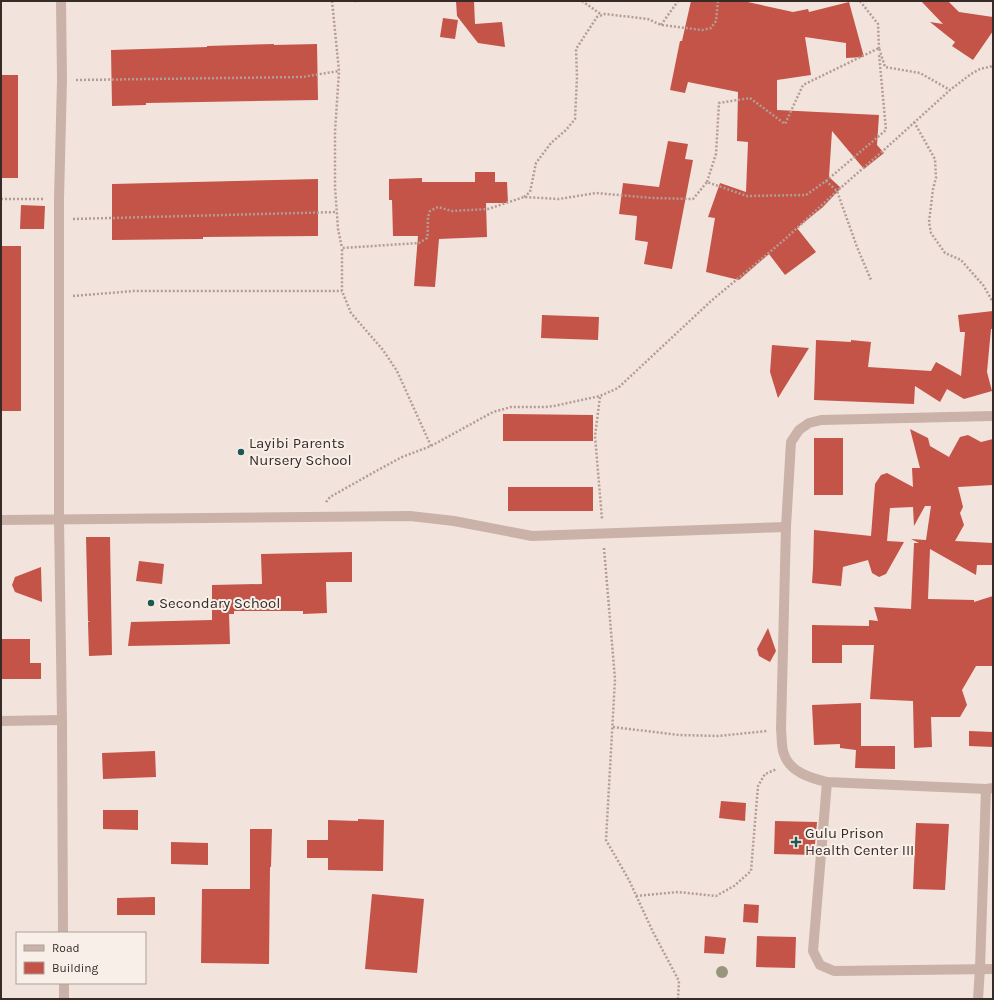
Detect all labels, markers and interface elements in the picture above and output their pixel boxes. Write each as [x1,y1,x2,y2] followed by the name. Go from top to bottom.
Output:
[249,434,352,469] place label: Layibi Parents Nursery School
[236,447,246,457] marker: Layibi Parents Nursery School
[159,594,280,612] place label: Secondary School
[146,598,156,608] marker: Secondary School
[805,824,914,859] place label: Gulu Prison Health Center III
[790,836,802,848] marker: Gulu Prison Health Center III
[16,932,146,984] legend
[52,941,80,955] text: Road
[52,961,99,975] text: Building

